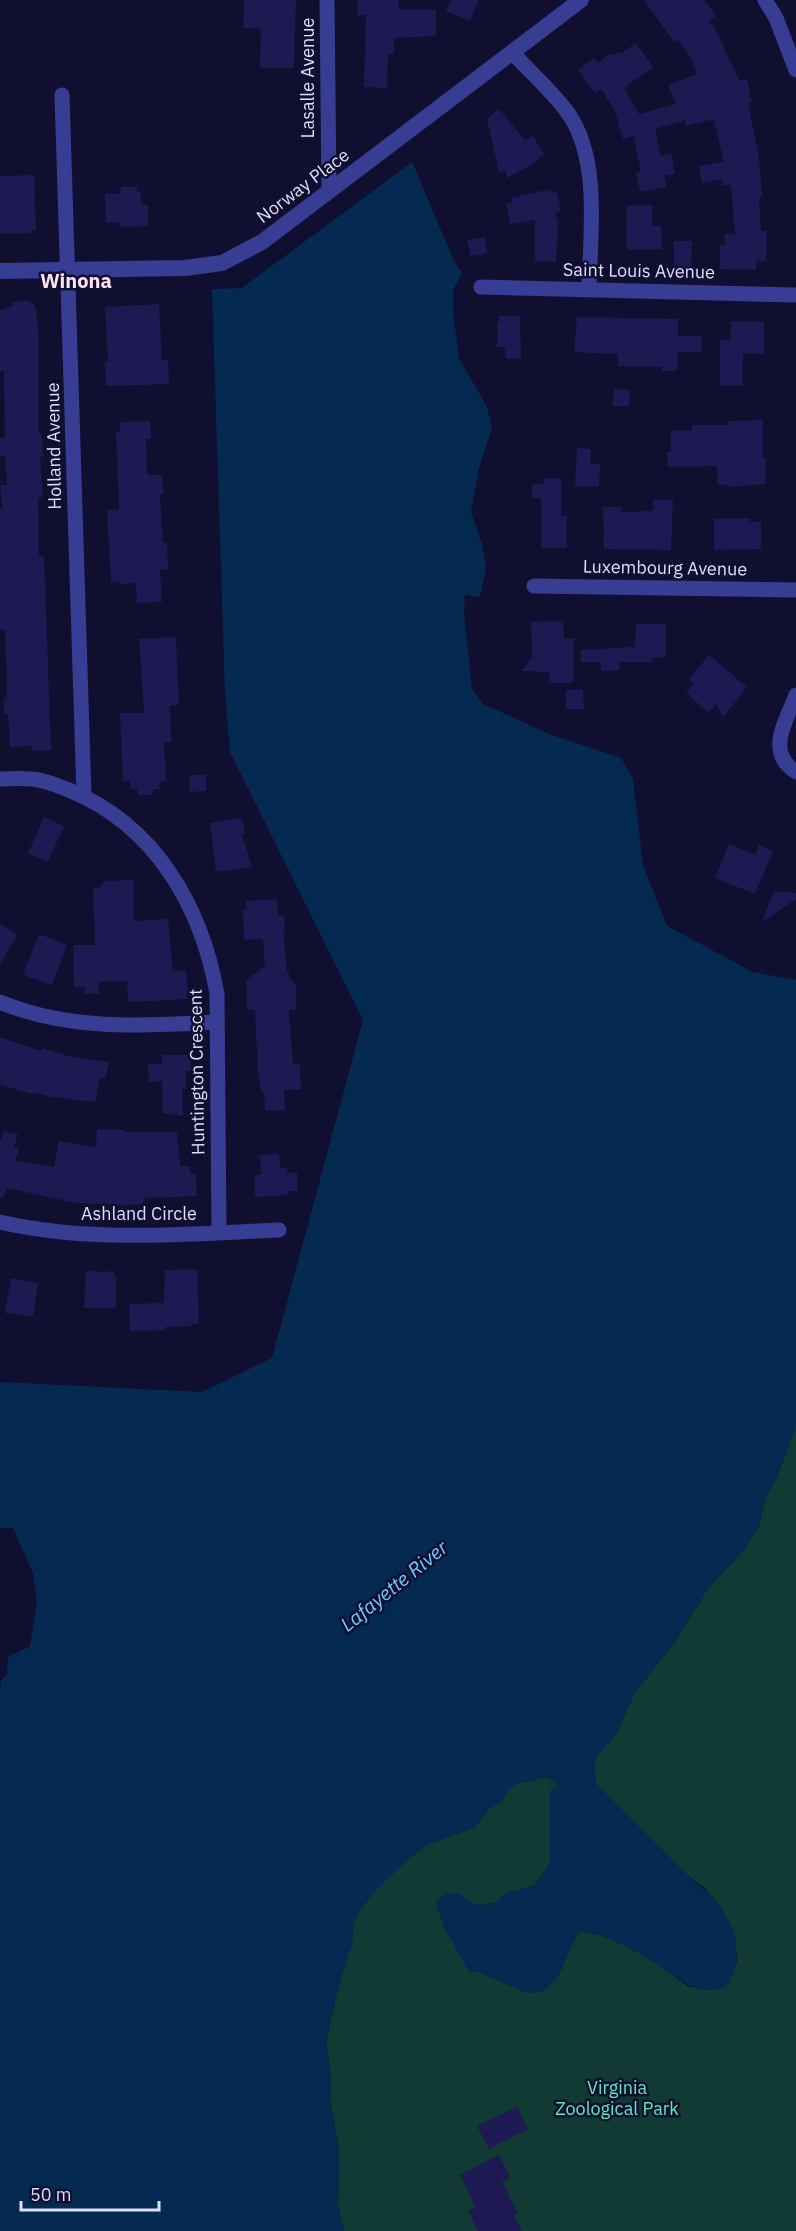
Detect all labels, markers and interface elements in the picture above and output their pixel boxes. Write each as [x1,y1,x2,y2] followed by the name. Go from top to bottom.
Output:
[296,17,319,138] street label: Lasalle Avenue
[252,143,354,228] street label: Norway Place
[563,258,715,283] street label: Saint Louis Avenue
[40,267,112,294] district label: Winona
[41,382,66,510] street label: Holland Avenue
[583,555,747,580] street label: Luxembourg Avenue
[184,989,209,1155] street label: Huntington Crescent
[81,1202,197,1225] street label: Ashland Circle
[334,1534,454,1637] water label: Lafayette River
[555,2076,679,2120] park label: Virginia Zoological Park
[21,2174,159,2212] scale bar
[30,2183,72,2206] text: 50 m

